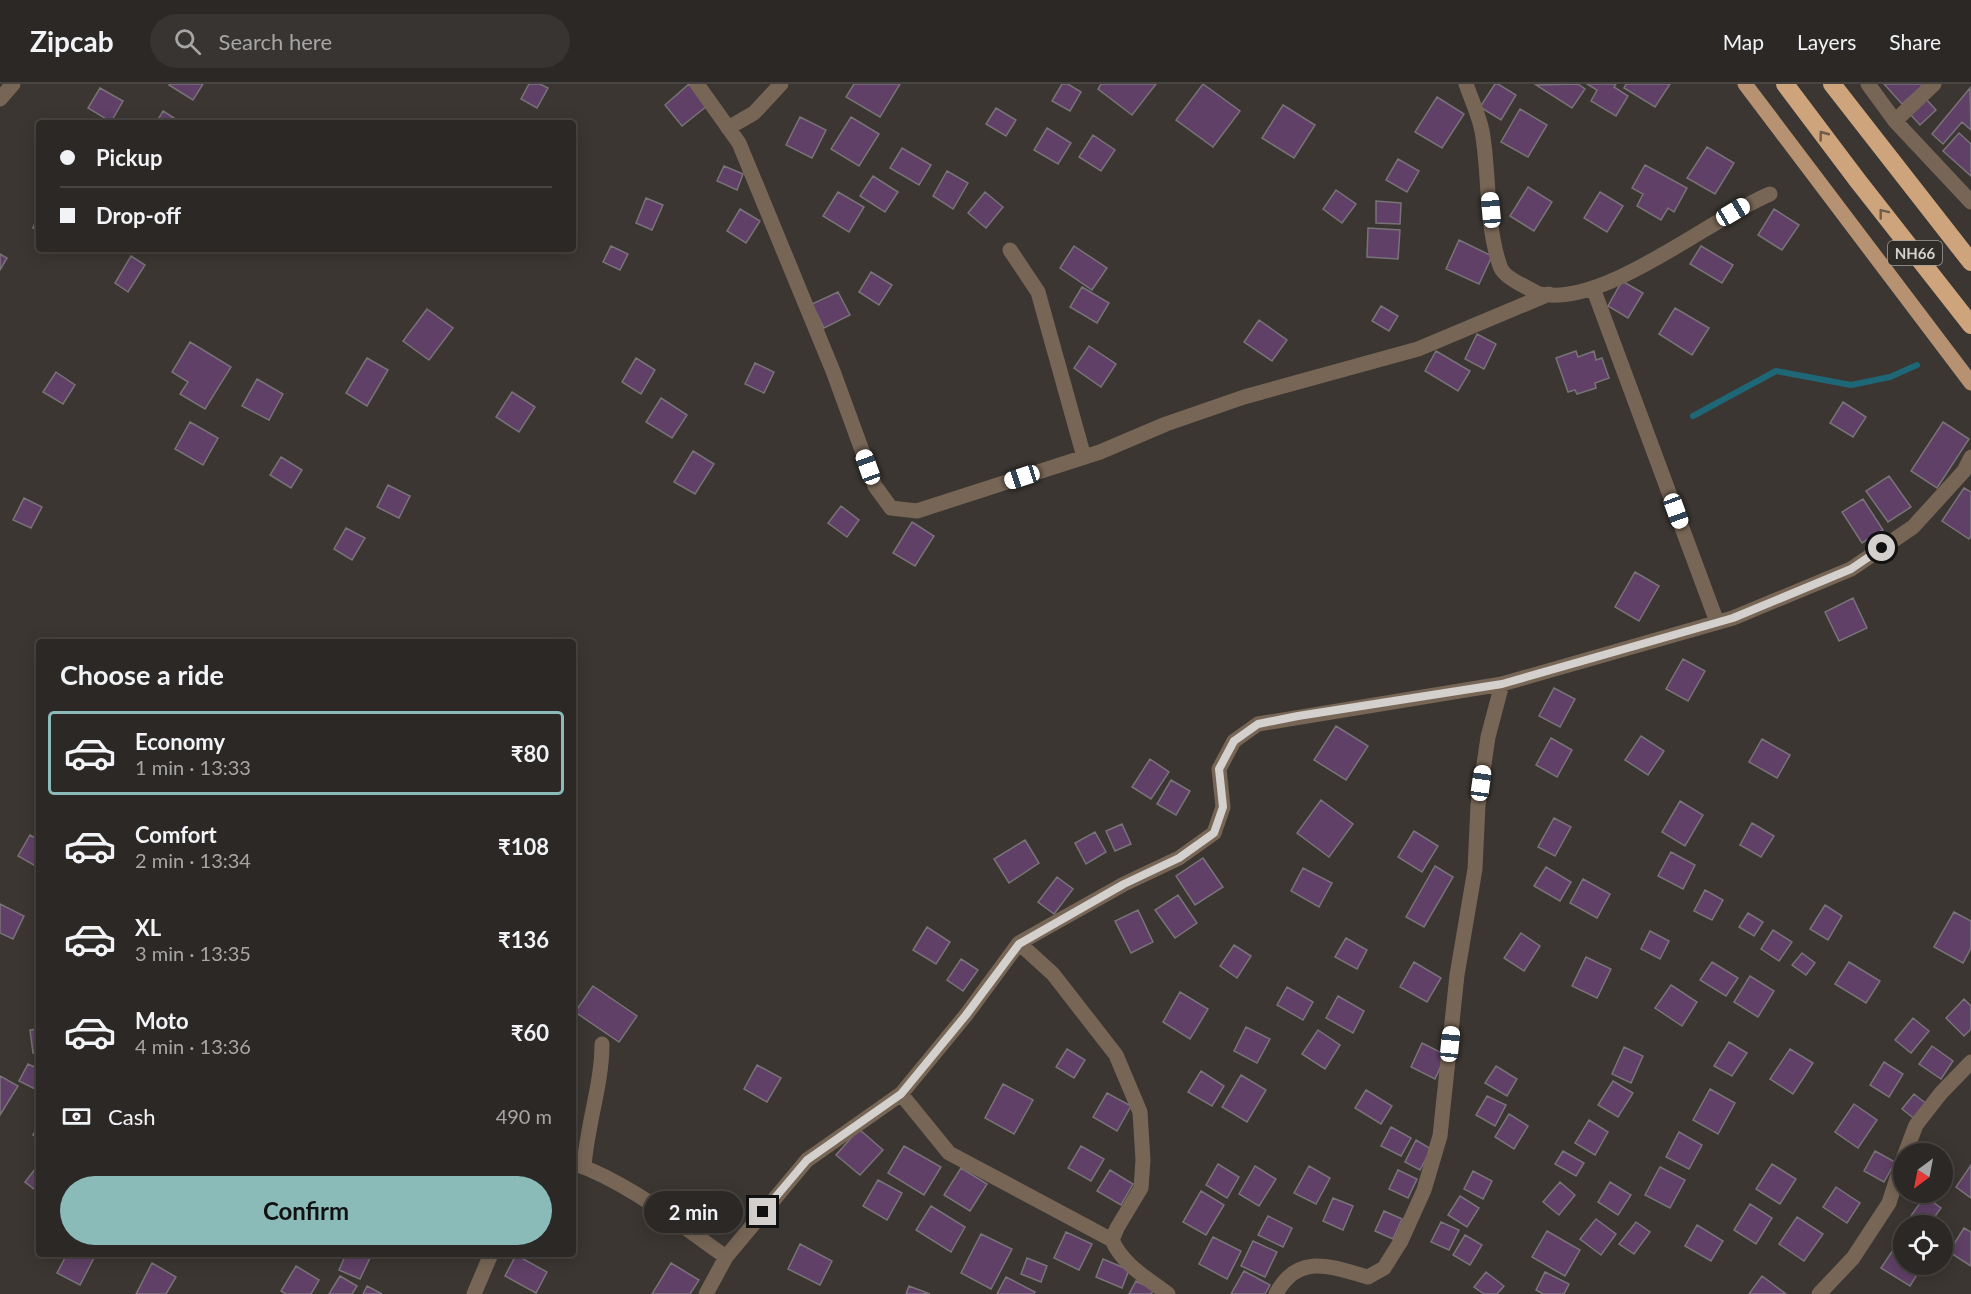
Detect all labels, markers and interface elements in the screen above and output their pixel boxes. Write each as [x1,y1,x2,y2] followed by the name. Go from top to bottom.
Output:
[150,14,570,68] search box
[30,24,114,58] text: Zipcab
[171,25,204,58] icon: search
[219,28,332,55] text: Search here
[1723,29,1764,54] text: Map
[1797,29,1856,54] text: Layers
[1889,29,1941,54] text: Share
[1819,130,1830,141] one-way arrow
[96,144,162,171] text: Pickup
[1480,191,1502,229] car
[1713,195,1753,229] car
[96,202,181,229] text: Drop-off
[1879,209,1890,220] one-way arrow
[1888,241,1942,265] road number: NH66
[853,447,883,487] car
[1002,463,1042,491] car
[1661,491,1691,531] car
[1868,534,1895,561] route start
[60,658,224,691] text: Choose a ride
[63,726,117,780] icon: car
[135,728,225,755] text: Economy
[511,740,549,767] text: ₹80
[135,755,251,779] text: 1 min · 13:33
[1470,764,1492,802] car
[63,819,117,873] icon: car
[135,821,217,848] text: Comfort
[498,833,549,860] text: ₹108
[135,848,251,872] text: 2 min · 13:34
[63,912,117,966] icon: car
[135,914,161,941] text: XL
[498,926,549,953] text: ₹136
[135,941,251,965] text: 3 min · 13:35
[63,1005,117,1059] icon: car
[135,1007,189,1034] text: Moto
[511,1019,549,1046] text: ₹60
[1439,1025,1461,1063] car
[135,1034,251,1058] text: 4 min · 13:36
[60,1100,93,1133] icon: cash
[108,1103,155,1130] text: Cash
[496,1104,552,1128] text: 490 m
[1893,1143,1953,1203] north arrow
[1893,1143,1953,1275] map controls
[60,1176,552,1245] button: Confirm
[643,1191,742,1233] callout: 2 min
[749,1198,776,1225] route end
[669,1200,718,1224] text: 2 min
[1893,1215,1953,1275] button: locate

